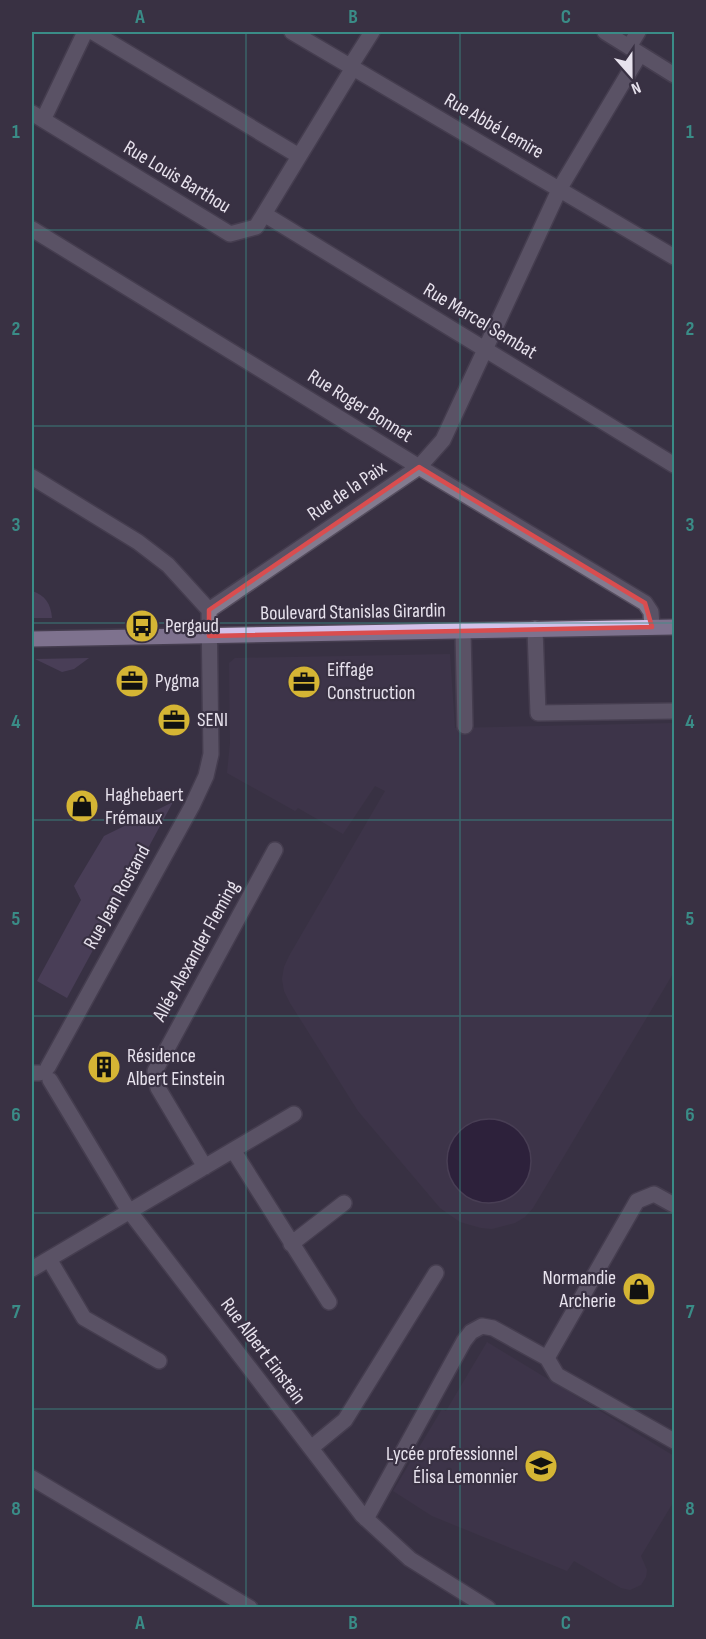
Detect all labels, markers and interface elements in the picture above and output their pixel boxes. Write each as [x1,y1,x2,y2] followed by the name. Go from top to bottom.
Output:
[134,5,145,29] text: A
[348,5,358,29] text: B
[561,5,571,29] text: C
[601,45,661,105] north arrow
[628,77,643,98] text: N
[440,88,548,164] street label: Rue Abbé Lemire
[12,120,20,144] text: 1
[686,120,694,144] text: 1
[119,136,235,218] street label: Rue Louis Barthou
[419,278,541,364] street label: Rue Marcel Sembat
[12,317,20,341] text: 2
[686,317,694,341] text: 2
[303,364,417,448] street label: Rue Roger Bonnet
[303,456,391,526] street label: Rue de la Paix
[12,513,21,537] text: 3
[686,513,695,537] text: 3
[260,598,446,626] street label: Boulevard Stanislas Girardin
[124,608,160,644] bus stop icon: Pergaud
[165,614,219,638] place label: Pergaud
[327,658,415,705] place label: Eiffage Construction
[114,663,150,699] office icon: Pygma
[286,664,322,700] office icon: Eiffage Construction
[155,669,199,693] place label: Pygma
[156,702,192,738] office icon: SENI
[197,708,228,732] place label: SENI
[11,710,21,734] text: 4
[685,710,695,734] text: 4
[105,783,184,830] place label: Haghebaert Frémaux
[64,788,100,824] shop icon: Haghebaert Frémaux
[79,841,155,953] street label: Rue Jean Rostand
[147,876,245,1026] street label: Allée Alexander Fleming
[12,907,21,931] text: 5
[686,907,695,931] text: 5
[126,1044,225,1091] place label: Résidence Albert Einstein
[86,1049,122,1085] building icon: Résidence Albert Einstein
[11,1103,21,1127] text: 6
[685,1103,695,1127] text: 6
[543,1266,616,1313] place label: Normandie Archerie
[621,1271,657,1307] shop icon: Normandie Archerie
[215,1293,311,1409] street label: Rue Albert Einstein
[12,1300,21,1324] text: 7
[686,1300,695,1324] text: 7
[386,1442,518,1489] place label: Lycée professionnel Élisa Lemonnier
[523,1448,559,1484] school or university icon: Lycée professionnel Élisa Lemonnier
[11,1497,21,1521] text: 8
[685,1497,695,1521] text: 8
[134,1611,145,1635] text: A
[348,1611,358,1635] text: B
[561,1611,571,1635] text: C

